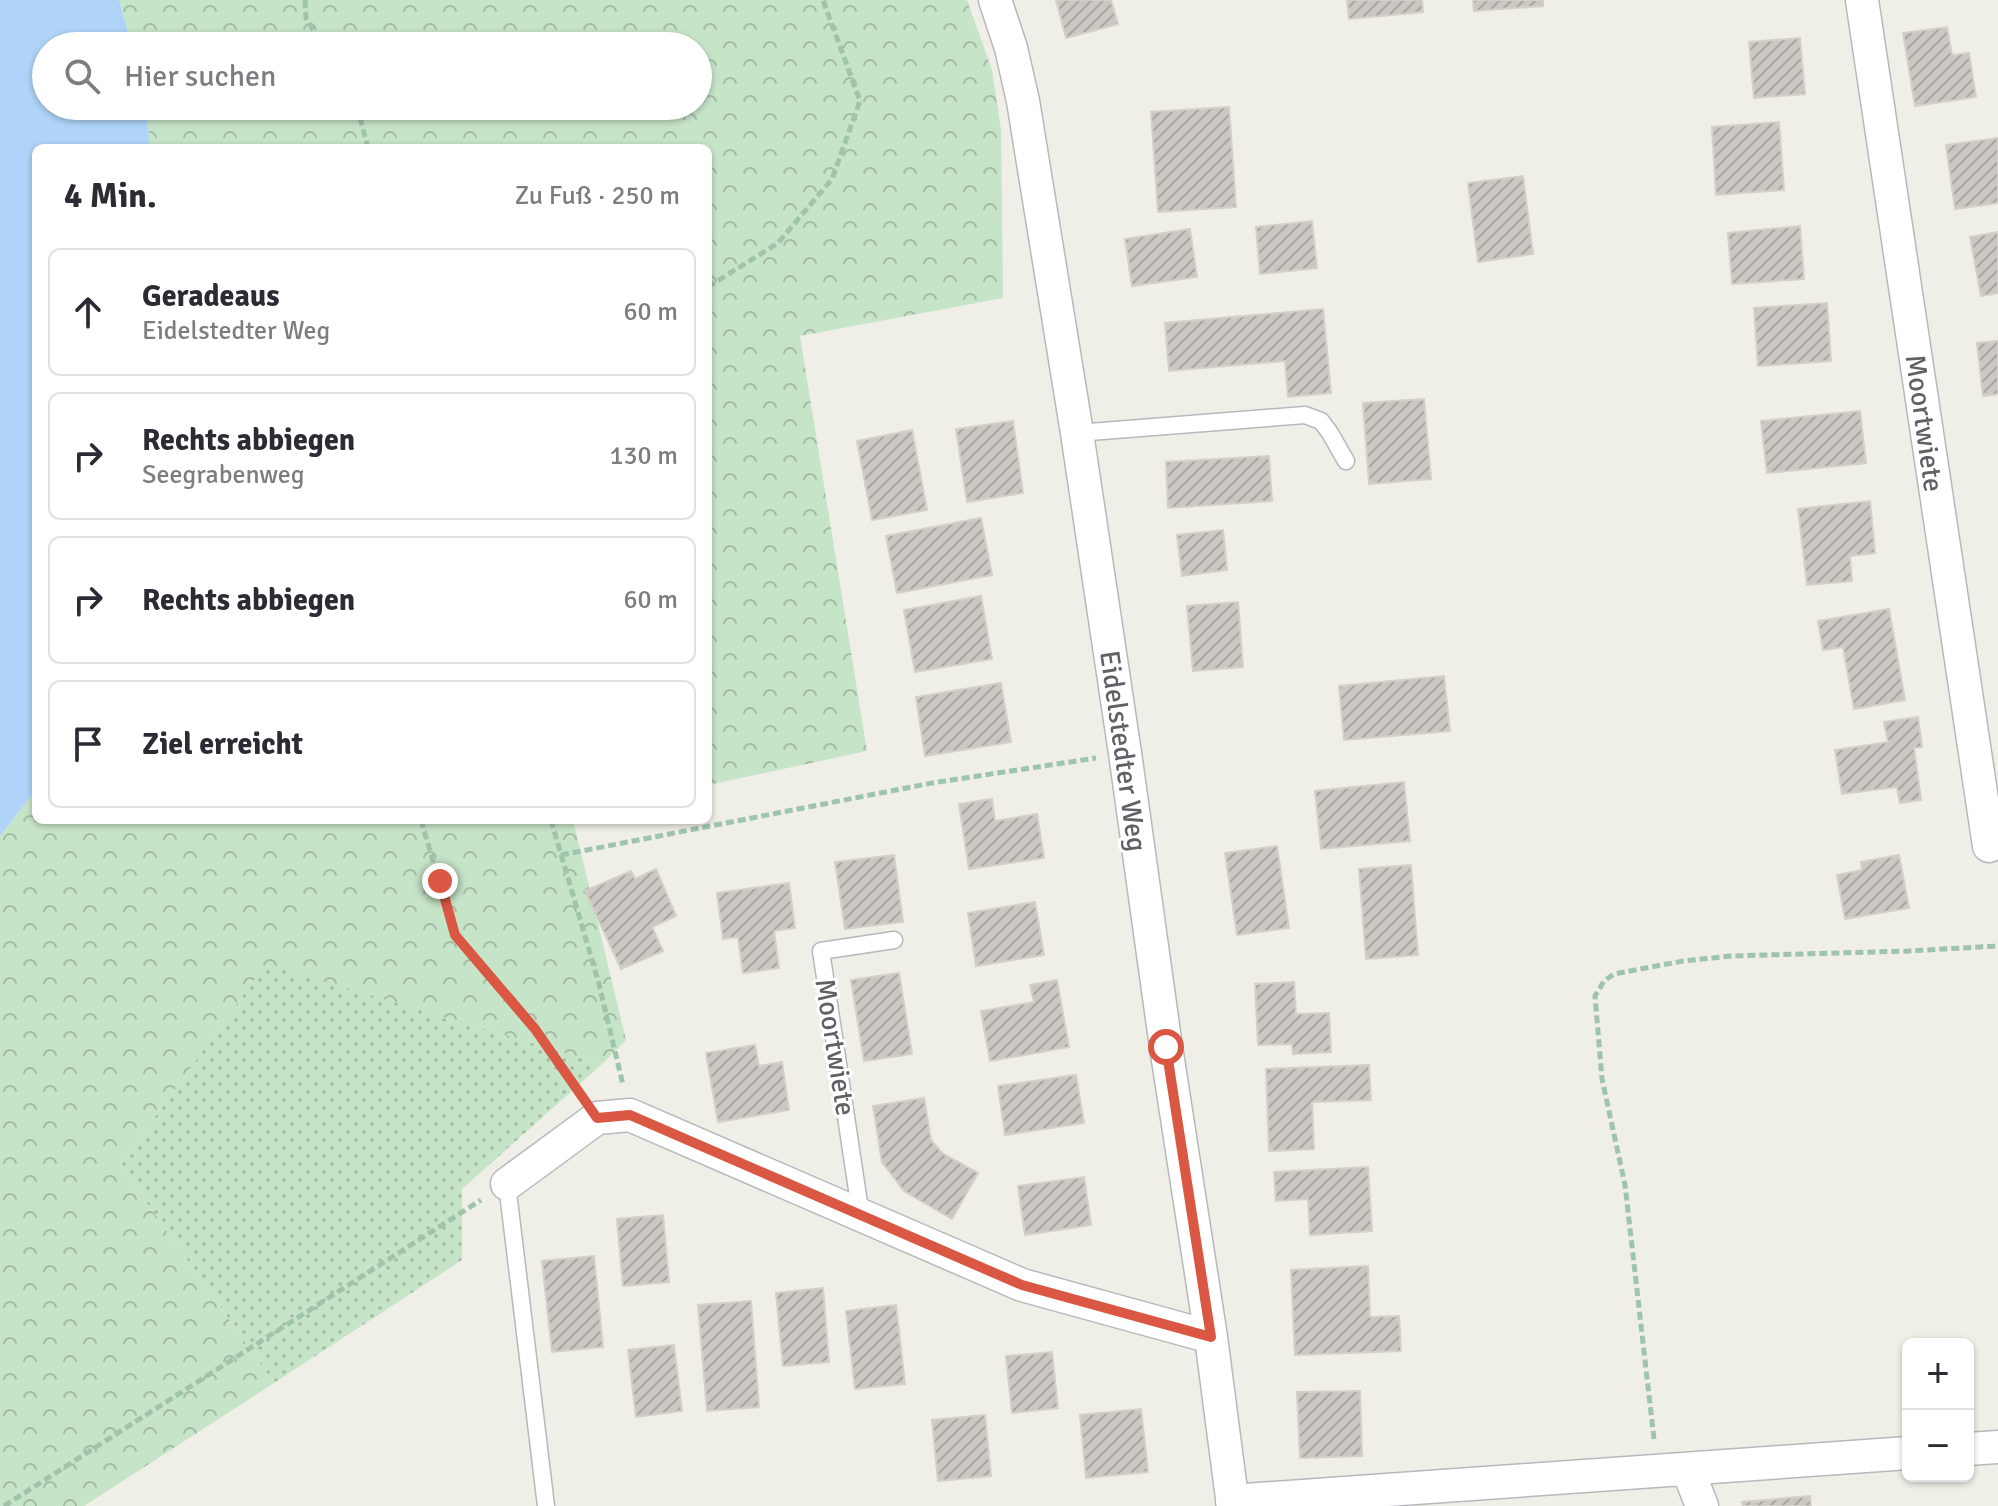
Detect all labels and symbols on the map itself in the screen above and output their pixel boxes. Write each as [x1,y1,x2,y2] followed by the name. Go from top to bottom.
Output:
[1898,352,1950,494] street label: Moortwiete
[1092,648,1154,854] street label: Eidelstedter Weg
[422,863,458,899] route end
[807,976,863,1118] street label: Moortwiete
[1148,1029,1184,1065] route start

